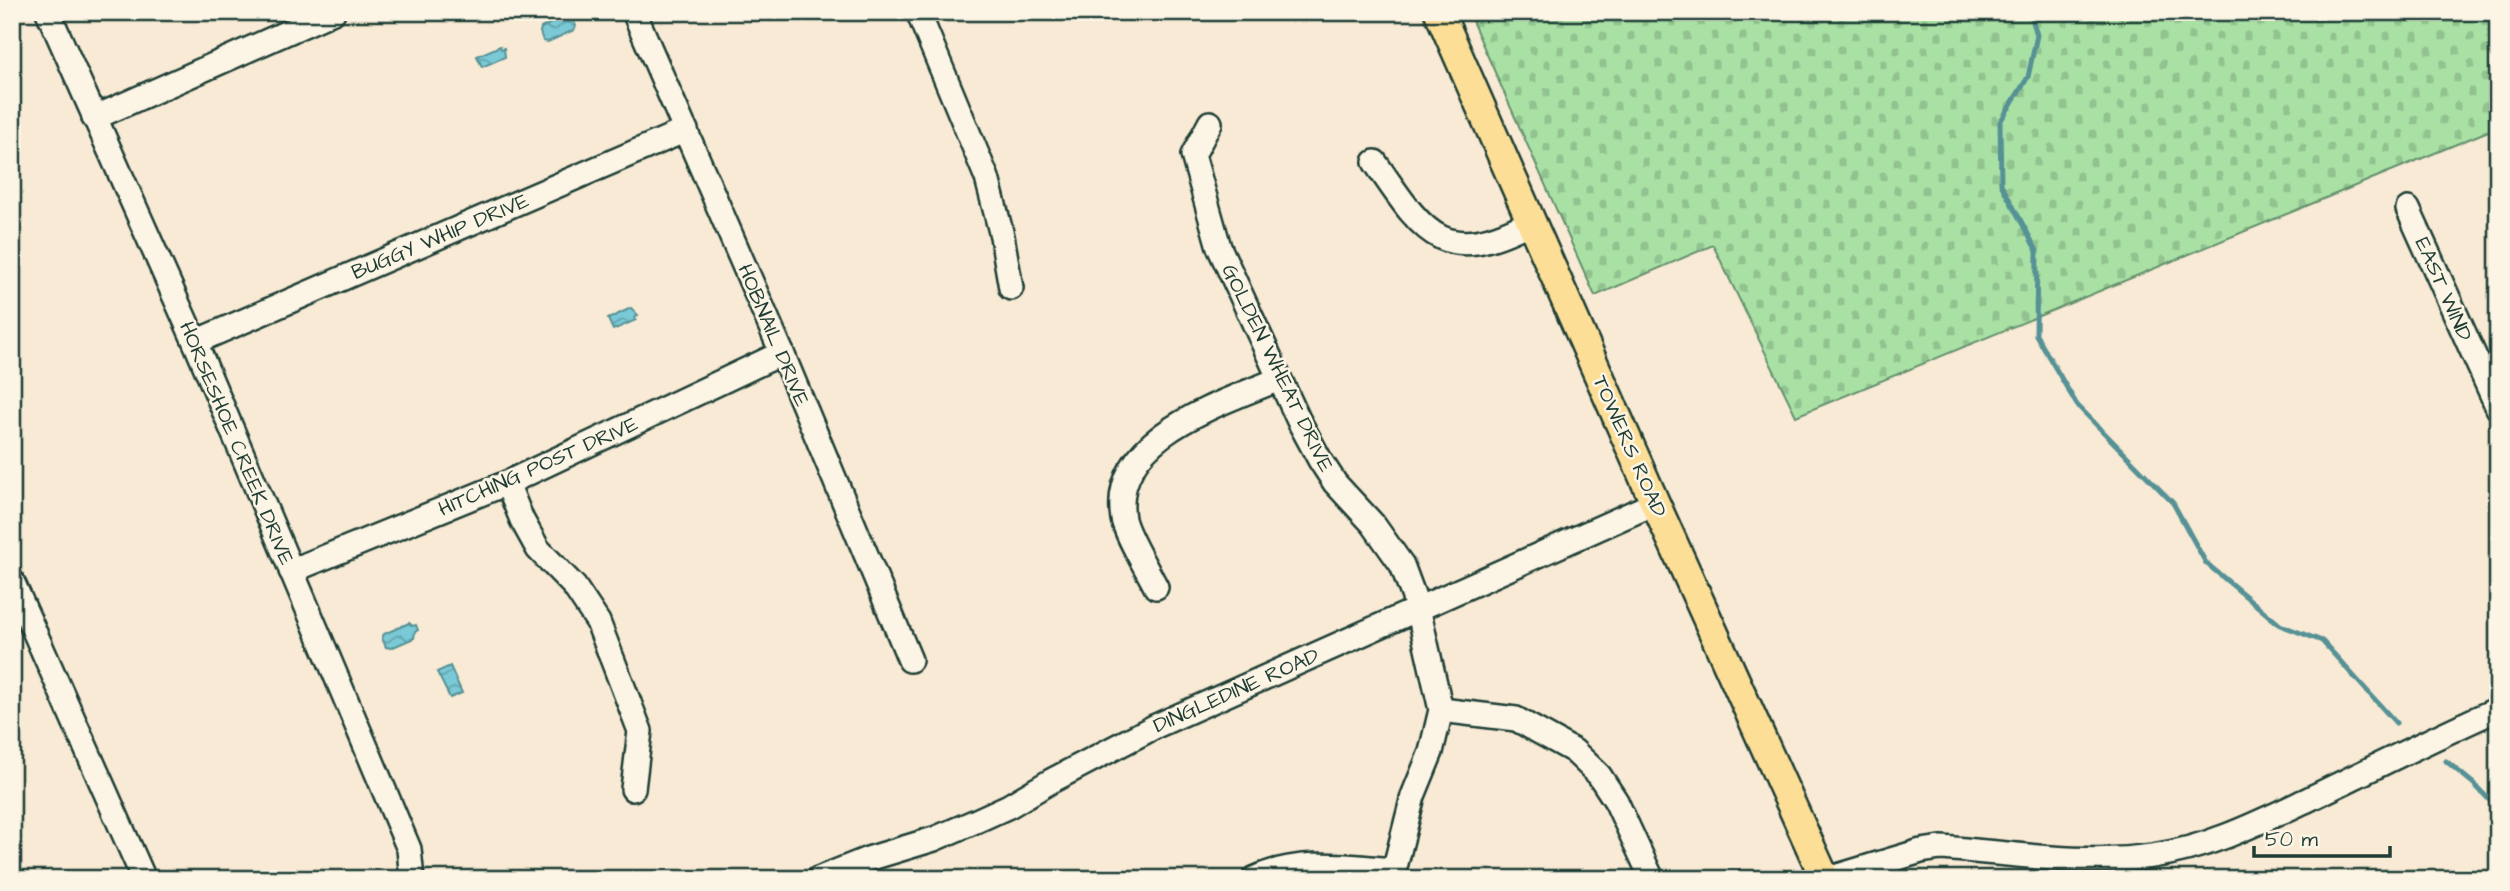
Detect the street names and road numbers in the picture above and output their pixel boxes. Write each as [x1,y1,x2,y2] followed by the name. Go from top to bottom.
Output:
[347,186,534,287] street label: BUGGY WHIP DRIVE
[2408,233,2479,346] street label: EAST WIND
[1215,259,1341,478] street label: GOLDEN WHEAT DRIVE
[731,260,817,411] street label: HOBNAIL DRIVE
[172,317,301,570] street label: HORSESHOE CREEK DRIVE
[1585,371,1674,522] street label: TOWERS ROAD
[434,409,643,524] street label: HITCHING POST DRIVE
[1149,641,1324,740] street label: DINGLEDINE ROAD

